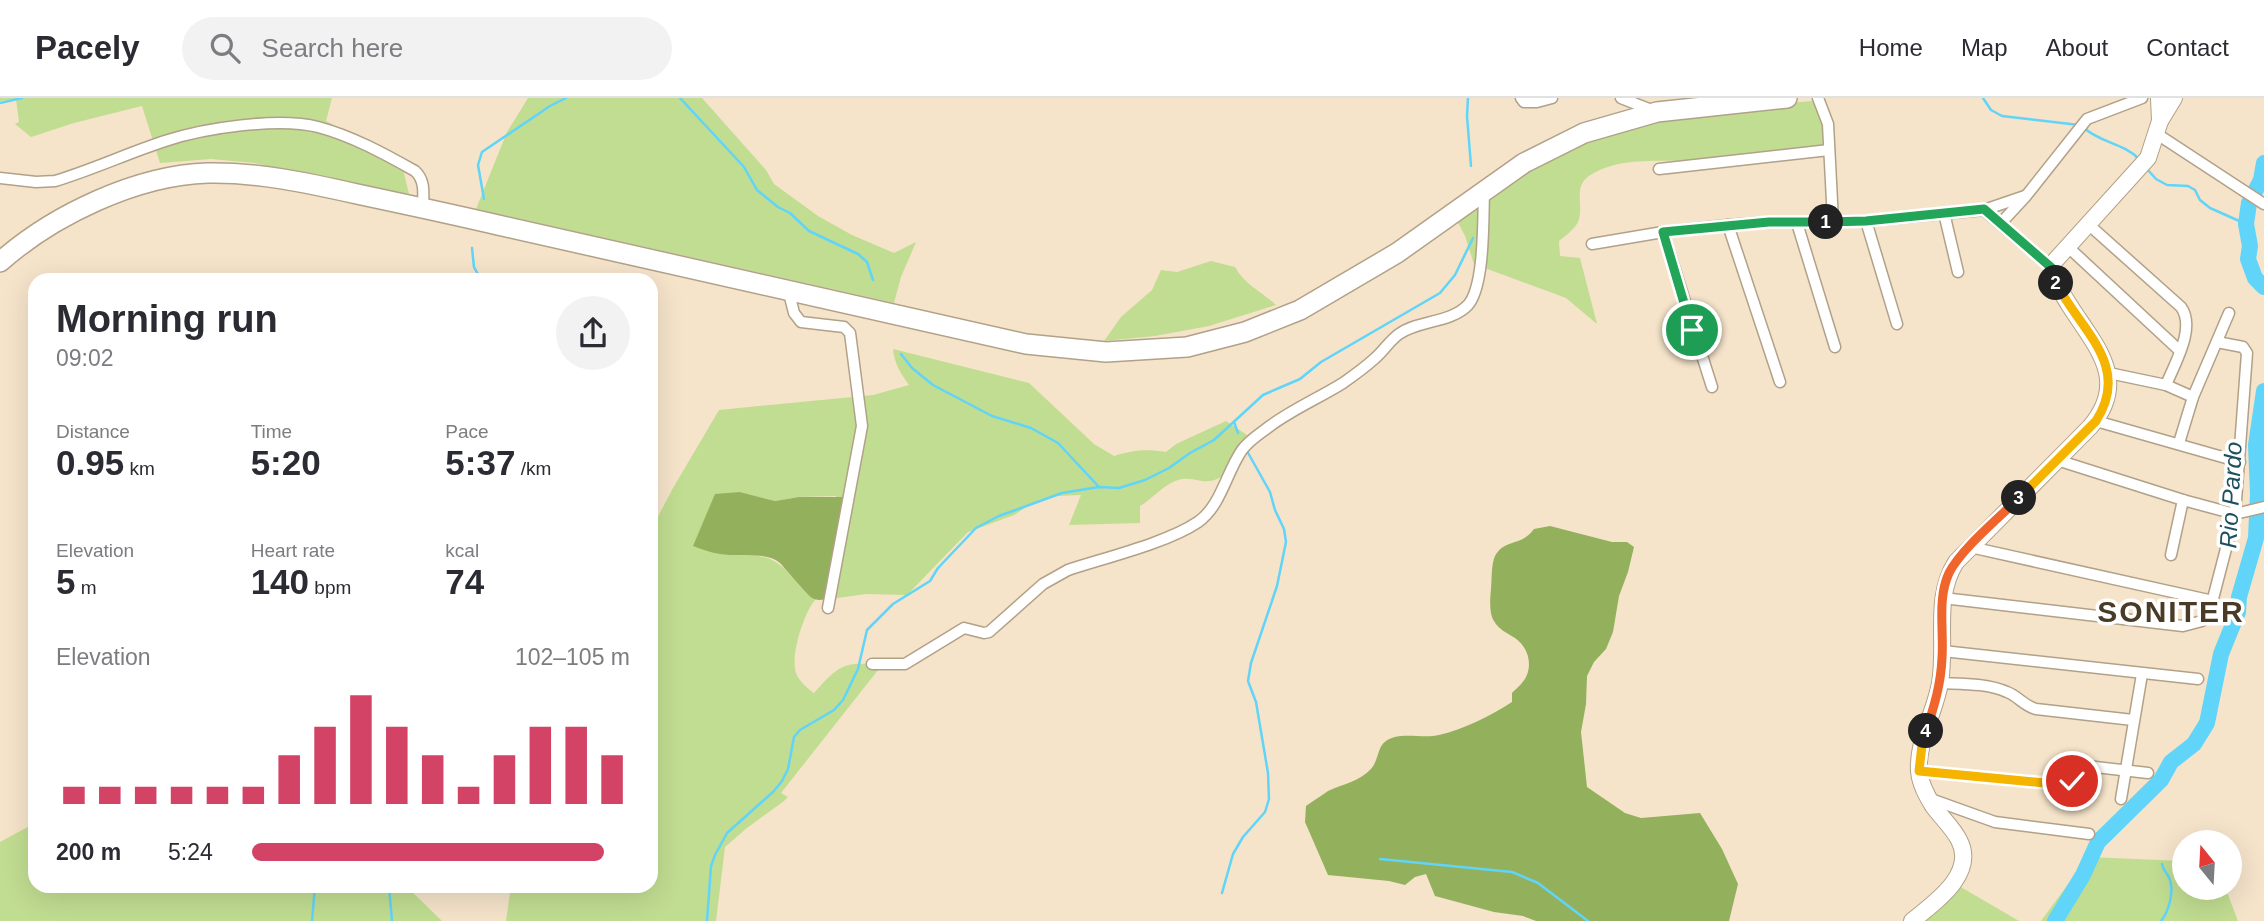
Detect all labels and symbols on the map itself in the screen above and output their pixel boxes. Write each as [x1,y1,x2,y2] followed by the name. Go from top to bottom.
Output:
[1808,204,1843,240] pin: 1
[2038,266,2074,300] pin: 2
[1662,300,1722,360] pin
[2214,441,2247,549] water label: Rio Pardo
[2002,480,2036,516] pin: 3
[2097,595,2245,628] district label: SONITER
[1909,714,1944,748] pin: 4
[2042,751,2102,811] pin
[2172,830,2242,900] north arrow

